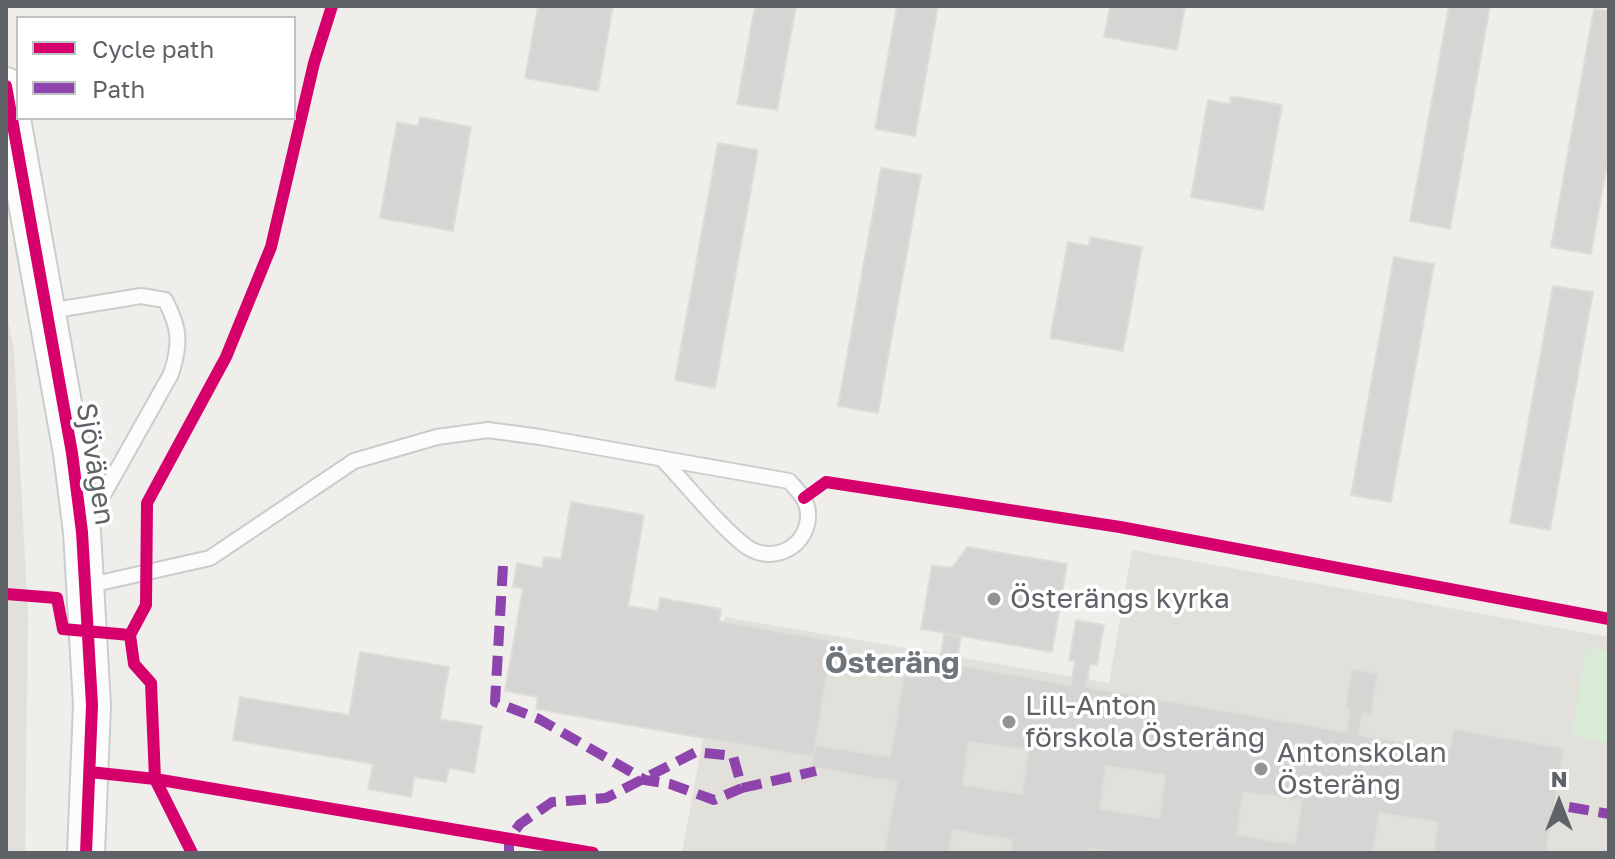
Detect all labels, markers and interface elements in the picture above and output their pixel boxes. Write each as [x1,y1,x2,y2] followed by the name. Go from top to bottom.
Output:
[16,16,296,120] legend
[92,34,214,63] text: Cycle path
[92,74,145,103] text: Path
[69,400,121,528] street label: Sjövägen
[1010,582,1230,616] place label: Österängs kyrka
[985,590,1003,608] marker: Österängs kyrka
[825,645,959,681] district label: Österäng
[1025,689,1265,755] place label: Lill-Anton förskola Österäng
[1000,713,1018,731] marker: Lill-Anton förskola Österäng
[1277,736,1447,802] place label: Antonskolan Österäng
[1252,760,1270,778] marker: Antonskolan Österäng
[1519,763,1599,843] north arrow
[1551,765,1567,792] text: N

